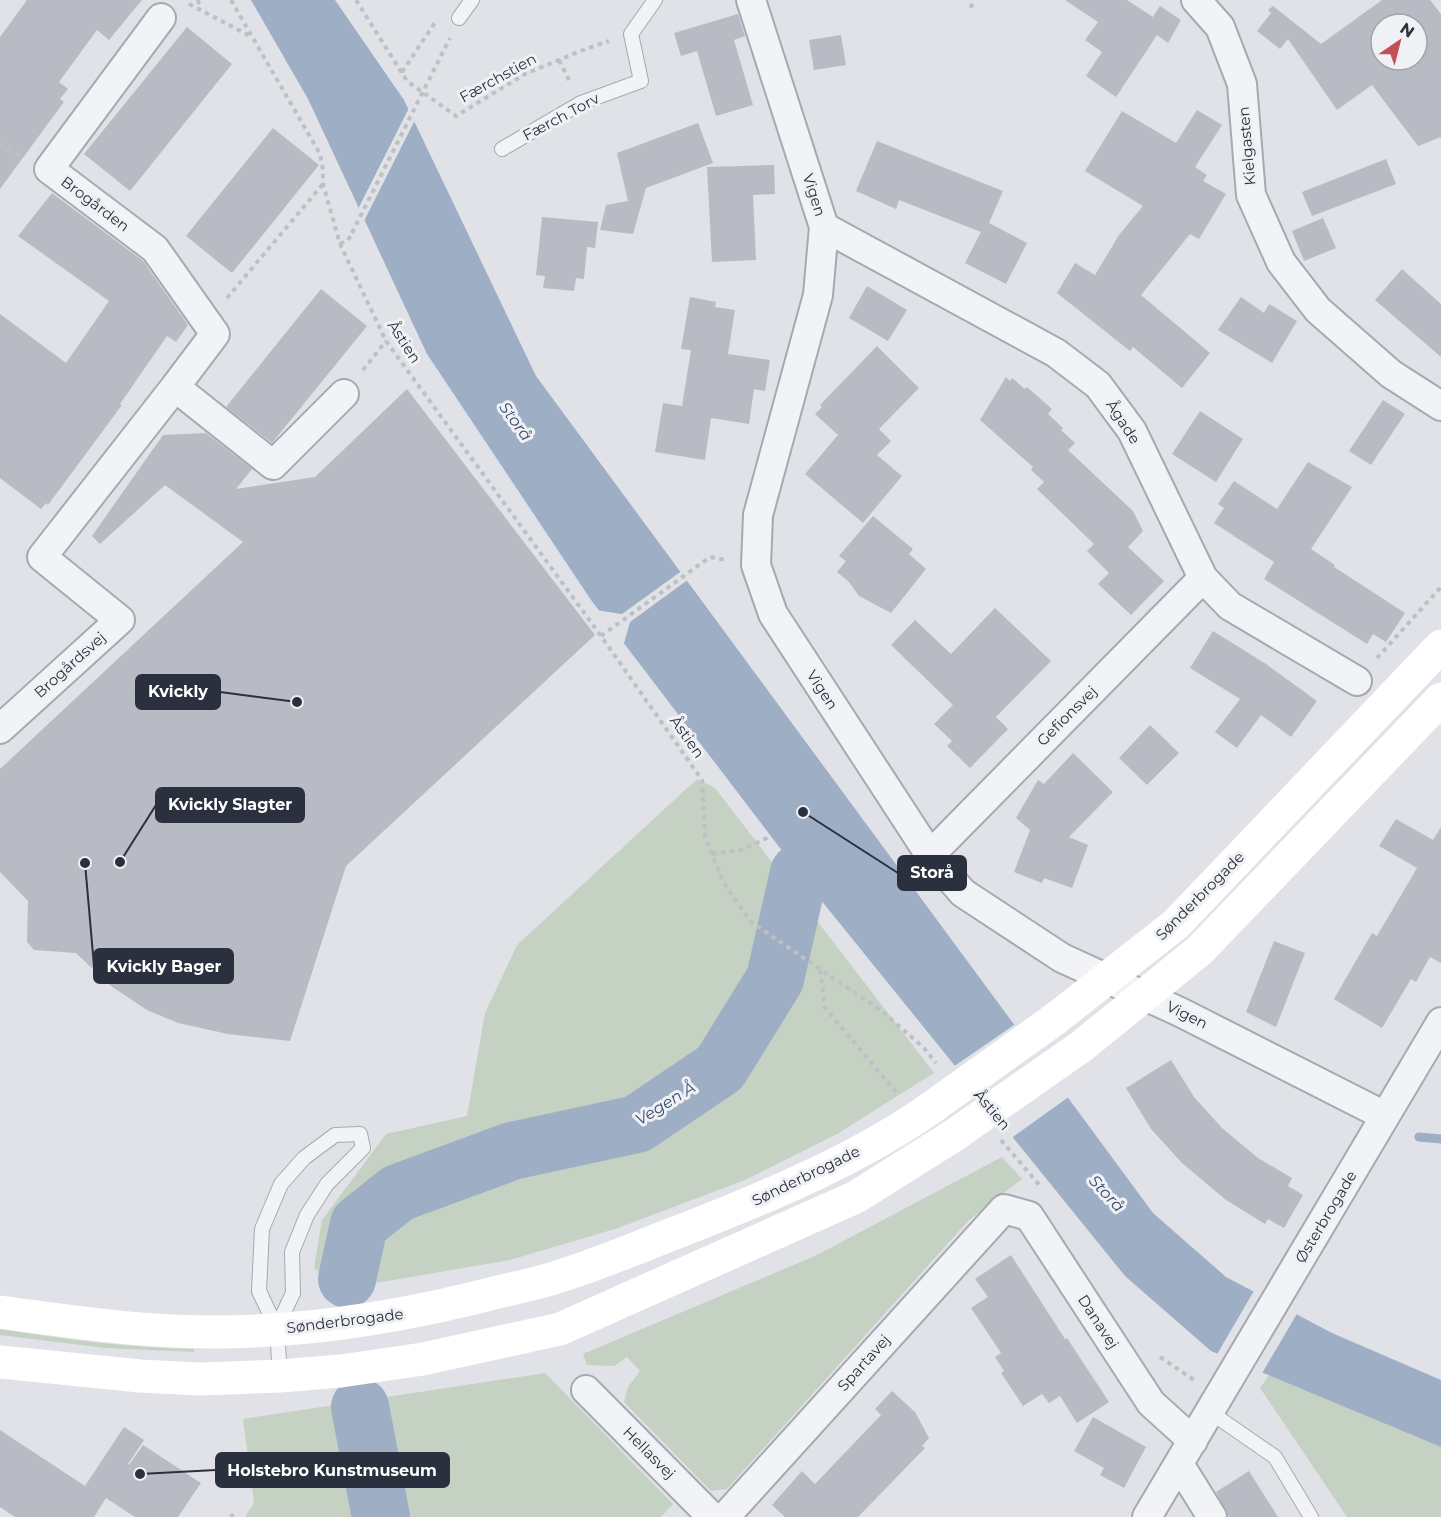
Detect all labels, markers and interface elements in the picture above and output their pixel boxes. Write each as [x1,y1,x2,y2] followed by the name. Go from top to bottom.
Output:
[1369,12,1429,72] north arrow
[1397,19,1418,42] text: N
[456,49,540,106] street label: Færchstien
[519,88,603,145] street label: Færch Torv
[1234,106,1259,186] street label: Kielgasten
[799,171,830,219] street label: Vigen
[57,172,133,236] street label: Brogården
[384,317,425,367] street label: Åstien
[1102,396,1145,447] street label: Ågade
[495,398,536,444] water label: Storå
[30,628,109,702] street label: Brogårdsvej
[803,666,842,713] street label: Vigen
[136,675,220,709] callout: Kvickly
[148,682,208,701] text: Kvickly
[1033,682,1101,750] street label: Gefionsvej
[666,712,709,762] street label: Åstien
[156,788,304,822] callout: Kvickly Slagter
[168,795,292,814] text: Kvickly Slagter
[1151,847,1248,944] street label: Sønderbrogade
[898,856,966,890] callout: Storå
[910,863,954,882] text: Storå
[94,949,233,983] callout: Kvickly Bager
[107,957,221,976] text: Kvickly Bager
[1163,996,1211,1033] street label: Vigen
[631,1077,699,1129] water label: Vegen Å
[970,1085,1015,1134] street label: Åstien
[749,1141,863,1210] street label: Sønderbrogade
[1291,1167,1361,1266] street label: Østerbrogade
[1085,1171,1128,1216] water label: Storå
[1074,1291,1123,1353] street label: Danavej
[285,1304,404,1337] street label: Sønderbrogade
[833,1330,894,1395] street label: Spartavej
[619,1422,680,1483] street label: Hellasvej
[216,1453,449,1487] callout: Holstebro Kunstmuseum
[227,1461,437,1480] text: Holstebro Kunstmuseum

